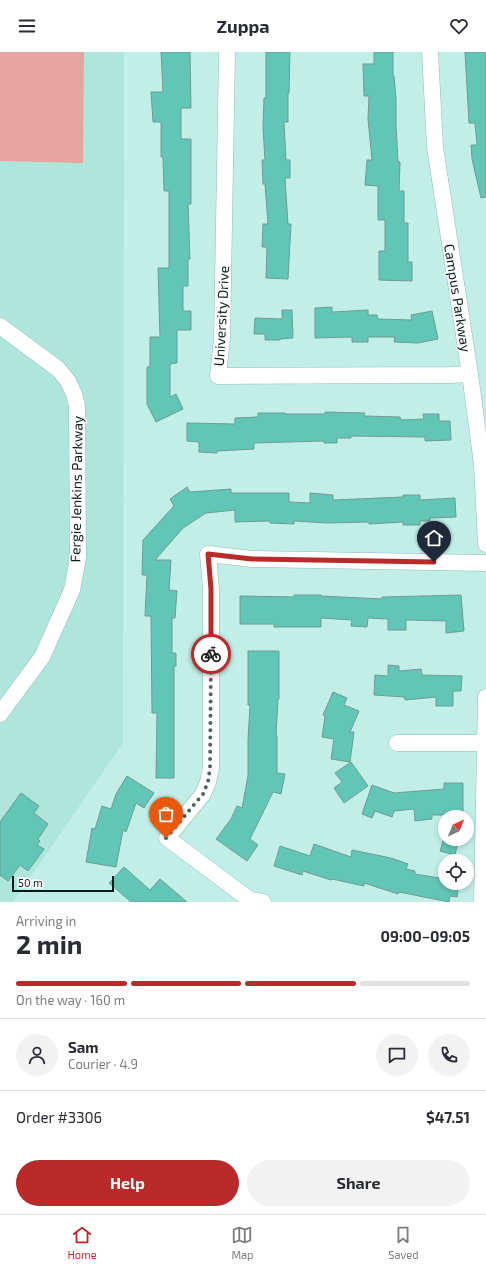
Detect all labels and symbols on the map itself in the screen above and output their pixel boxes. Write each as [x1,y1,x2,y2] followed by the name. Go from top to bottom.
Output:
[441,243,475,354] street label: Campus Parkway
[210,265,232,367] street label: University Drive
[66,415,86,562] street label: Fergie Jenkins Parkway
[417,521,451,562] pin
[191,634,231,674] courier
[149,797,183,838] pin
[438,810,474,846] north arrow
[12,874,114,893] scale bar

